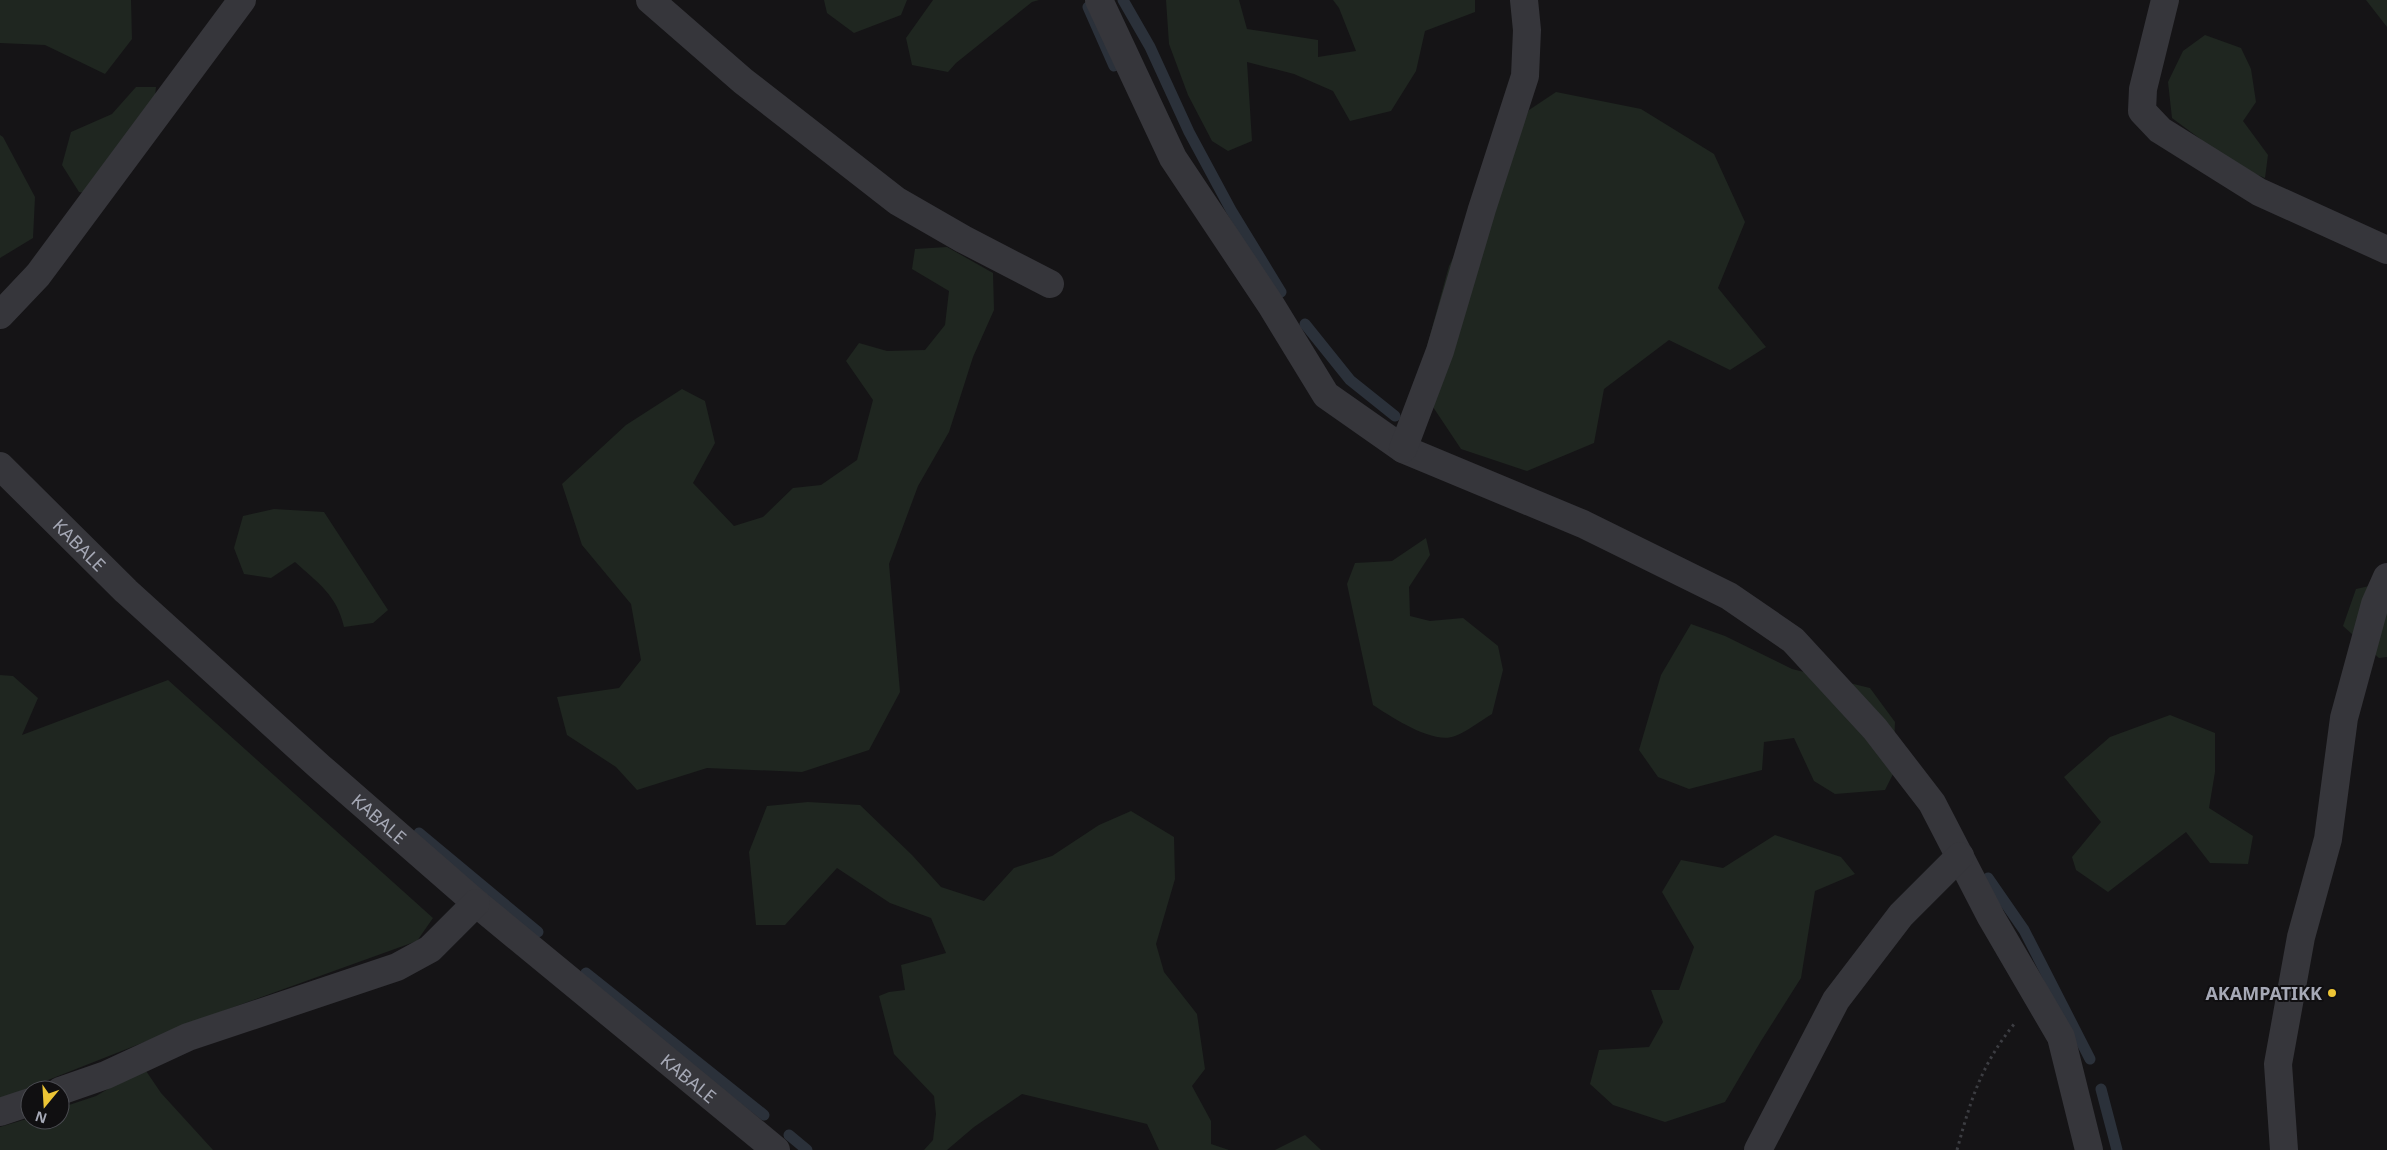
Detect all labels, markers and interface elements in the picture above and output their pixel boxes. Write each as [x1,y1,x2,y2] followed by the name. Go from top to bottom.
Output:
[48,513,111,576] street label: KABALE
[347,788,412,849] street label: KABALE
[2205,981,2322,1005] place label: AKAMPATIKK
[2326,987,2338,999] marker: AKAMPATIKK
[656,1048,722,1108] street label: KABALE
[20,1080,70,1130] north arrow
[32,1107,49,1129] text: N

